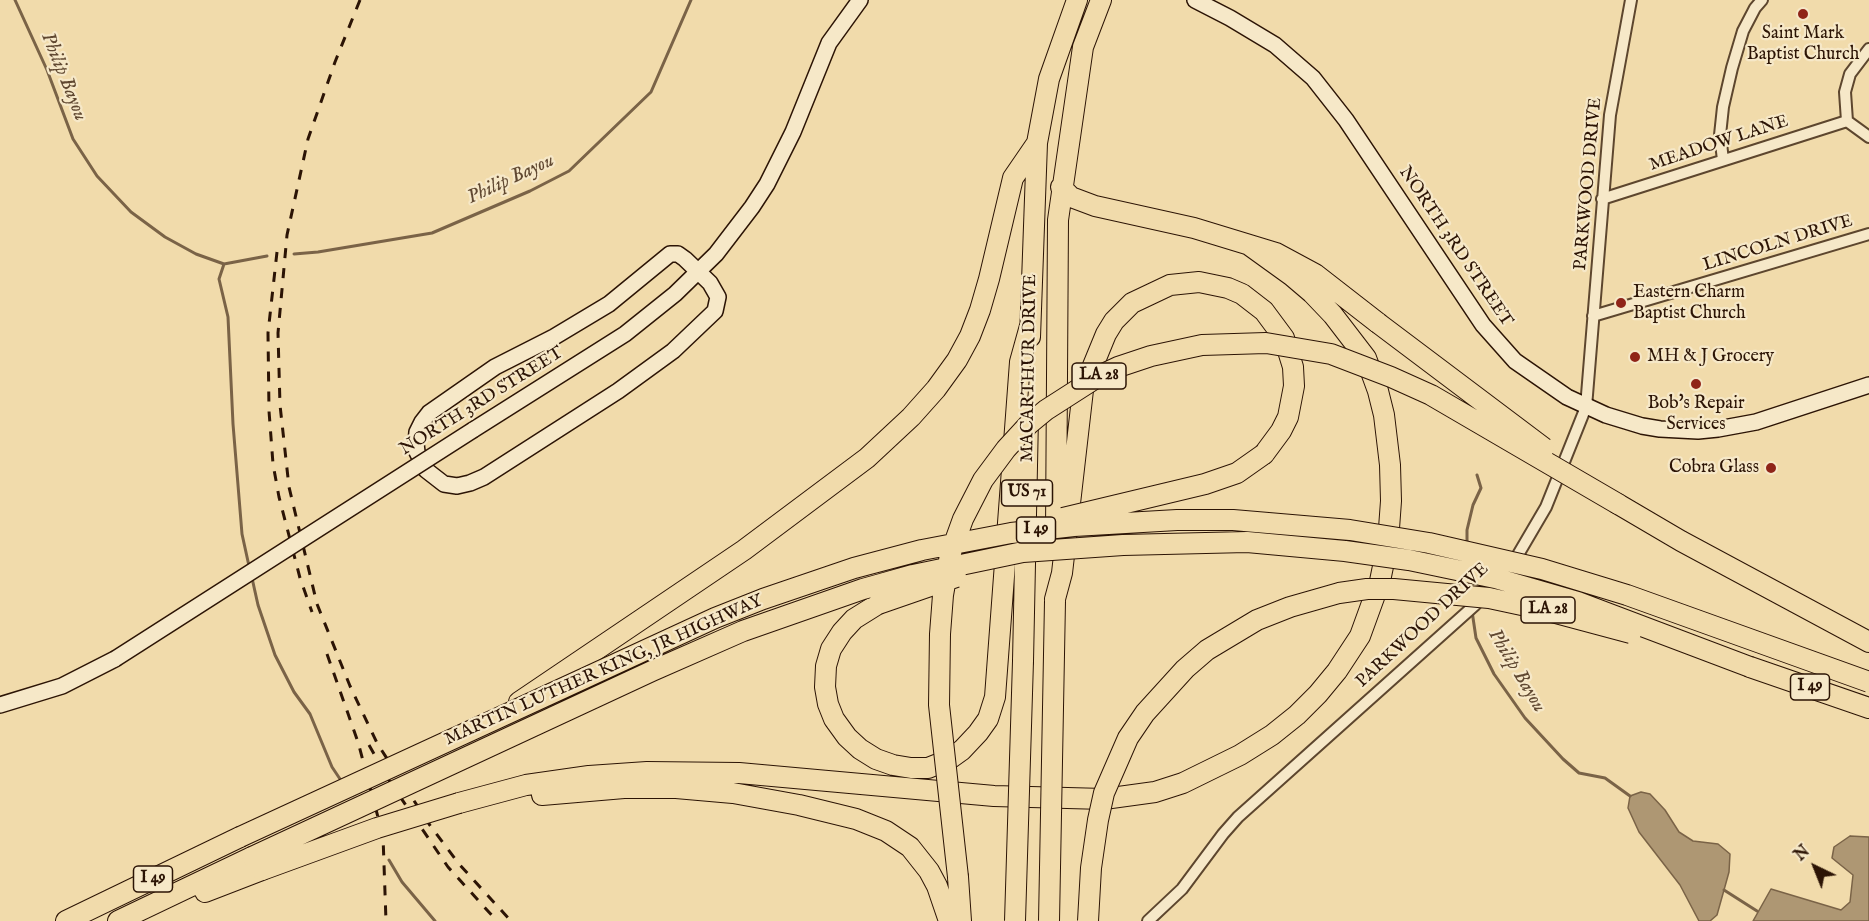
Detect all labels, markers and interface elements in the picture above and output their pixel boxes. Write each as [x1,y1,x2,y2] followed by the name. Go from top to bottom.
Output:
[1796,7,1810,21] marker: Saint Mark Baptist Church
[1747,23,1859,66] place label: Saint Mark Baptist Church
[34,29,92,125] water label: Philip Bayou
[1571,97,1607,271] street label: PARKWOOD DRIVE
[1647,111,1791,177] street label: MEADOW LANE
[464,149,558,211] water label: Philip Bayou
[1393,163,1517,331] street label: NORTH 3RD STREET
[1701,211,1855,277] street label: LINCOLN DRIVE
[1018,274,1042,462] street label: MACARTHUR DRIVE
[1633,282,1745,324] place label: Eastern Charm Baptist Church
[1614,296,1628,310] marker: Eastern Charm Baptist Church
[396,343,568,461] street label: NORTH 3RD STREET
[1647,346,1774,368] place label: MH & J Grocery
[1628,350,1642,364] marker: MH & J Grocery
[1072,363,1126,389] road number: LA 28
[1689,377,1703,391] marker: Bob's Repair Services
[1647,393,1745,436] place label: Bob's Repair Services
[1669,457,1759,479] place label: Cobra Glass
[1764,461,1778,475] marker: Cobra Glass
[1002,480,1052,506] road number: US 71
[1016,517,1056,543] road number: I 49
[1352,559,1494,693] street label: PARKWOOD DRIVE
[442,591,766,751] street label: MARTIN LUTHER KING, JR HIGHWAY
[1521,597,1575,623] road number: LA 28
[1482,625,1550,717] water label: Philip Bayou
[1790,674,1830,700] road number: I 49
[1785,837,1845,897] north arrow
[1791,842,1815,866] text: N
[134,866,172,892] road number: I 49

